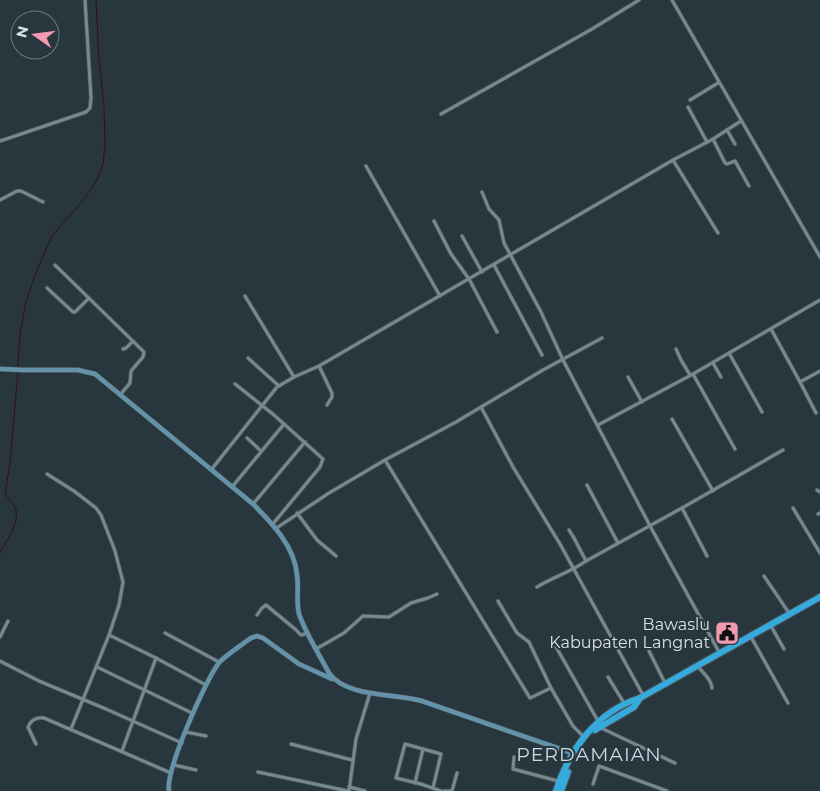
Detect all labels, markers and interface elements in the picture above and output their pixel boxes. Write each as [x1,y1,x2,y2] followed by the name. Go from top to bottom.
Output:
[10,10,60,60] north arrow
[12,24,32,40] text: N
[549,615,711,652] place label: Bawaslu Kabupaten Langnat
[714,620,740,646] public building icon: Bawaslu Kabupaten Langnat
[516,743,662,766] district label: PERDAMAIAN

